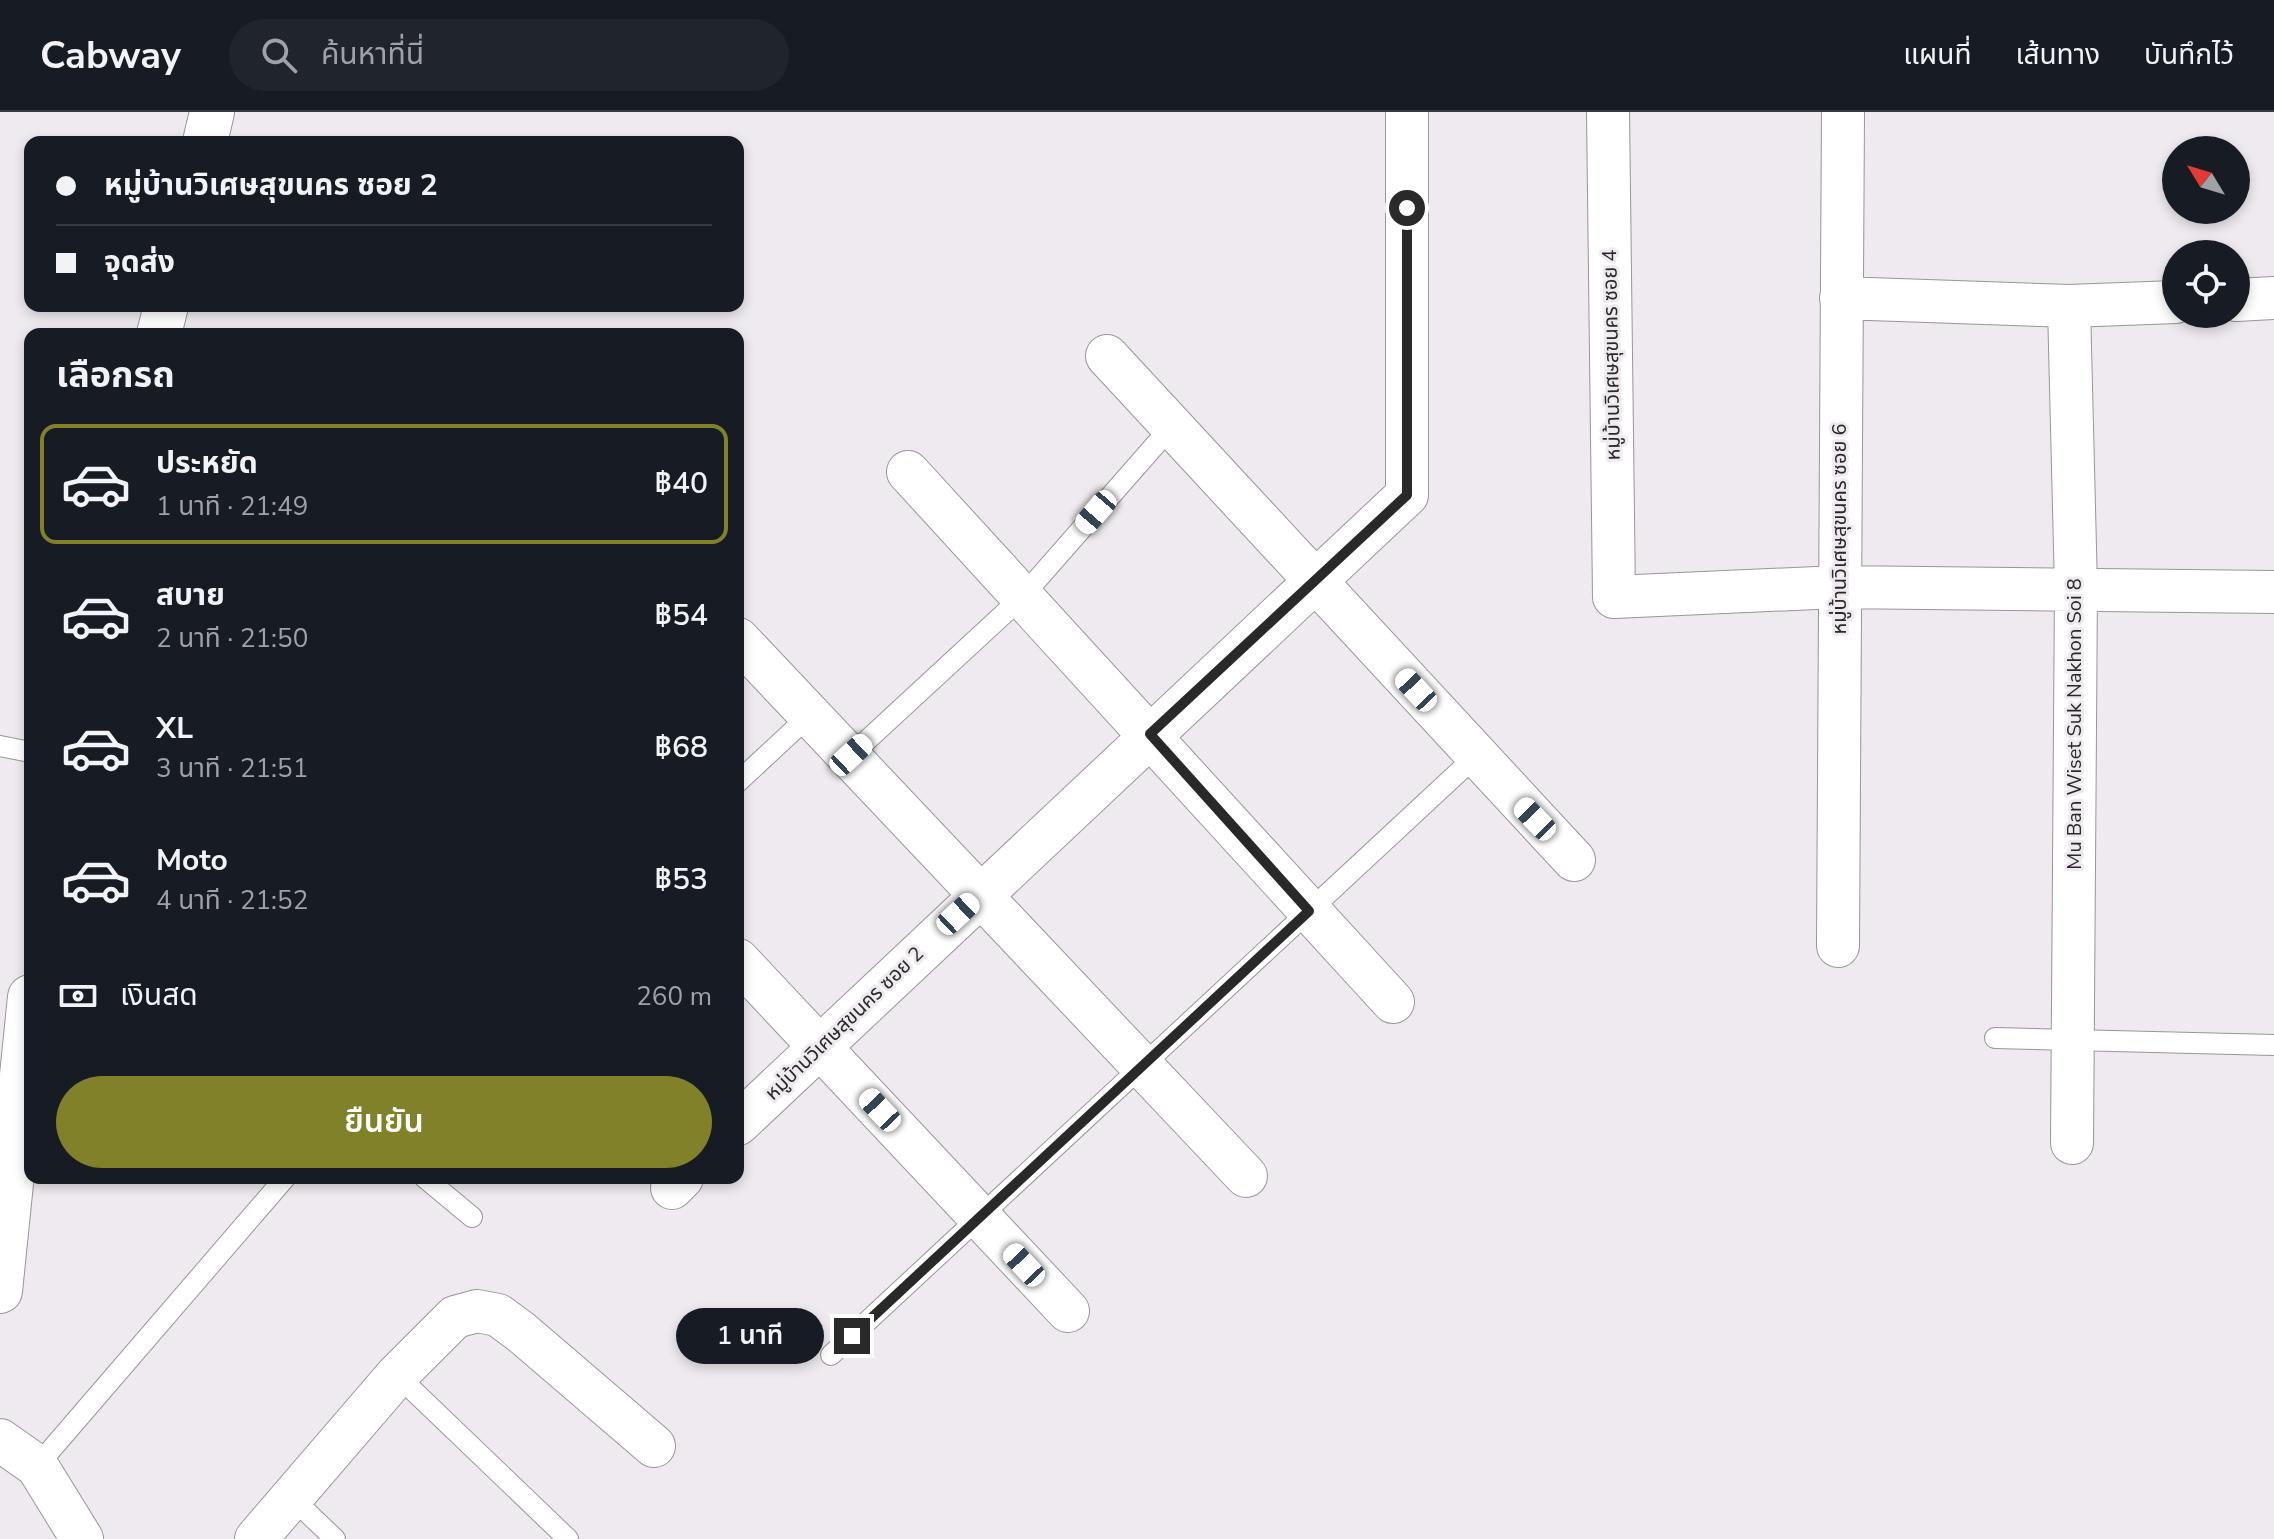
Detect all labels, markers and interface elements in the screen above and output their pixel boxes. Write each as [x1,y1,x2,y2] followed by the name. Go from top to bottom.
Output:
[229,19,789,91] search box
[40,30,181,81] text: Cabway
[257,33,301,77] icon: search
[321,34,424,75] text: ค้นหาที่นี่
[1903,36,1971,74] text: แผนที่
[2015,36,2100,74] text: เส้นทาง
[2144,36,2234,74] text: บันทึกไว้
[2162,136,2250,224] north arrow
[2162,136,2250,328] map controls
[104,165,438,206] text: หมู่บ้านวิเศษสุขนคร ซอย 2
[1389,190,1425,226] route start
[2162,240,2250,328] button: locate
[104,242,175,283] text: จุดส่ง
[1596,249,1627,461] street label: หมู่บ้านวิเศษสุขนคร ซอย 4
[56,351,175,400] text: เลือกรถ
[1826,424,1853,634] street label: หมู่บ้านวิเศษสุขนคร ซอย 6
[156,443,258,484] text: ประหยัด
[60,448,132,520] icon: car
[655,463,708,504] text: ฿40
[1071,486,1121,538] car
[156,489,308,524] text: 1 นาที · 21:49
[156,575,225,616] text: สบาย
[2061,578,2088,870] street label: Mu Ban Wiset Suk Nakhon Soi 8
[60,580,132,652] icon: car
[655,595,708,636] text: ฿54
[156,621,308,656] text: 2 นาที · 21:50
[1391,664,1441,716] car
[156,708,193,749] text: XL
[60,712,132,784] icon: car
[655,727,708,768] text: ฿68
[825,730,877,780] car
[156,751,308,786] text: 3 นาที · 21:51
[1510,793,1560,845] car
[156,840,228,881] text: Moto
[60,844,132,916] icon: car
[655,859,708,900] text: ฿53
[156,883,308,918] text: 4 นาที · 21:52
[932,889,984,939] car
[759,940,930,1106] street label: หมู่บ้านวิเศษสุขนคร ซอย 2
[56,974,100,1018] icon: cash
[120,975,198,1016] text: เงินสด
[636,979,712,1014] text: 260 m
[56,1076,712,1168] button: ยืนยัน
[855,1084,905,1136] car
[999,1239,1049,1291] car
[676,1308,824,1364] callout: 1 นาที
[717,1318,783,1353] text: 1 นาที
[834,1318,870,1354] route end

